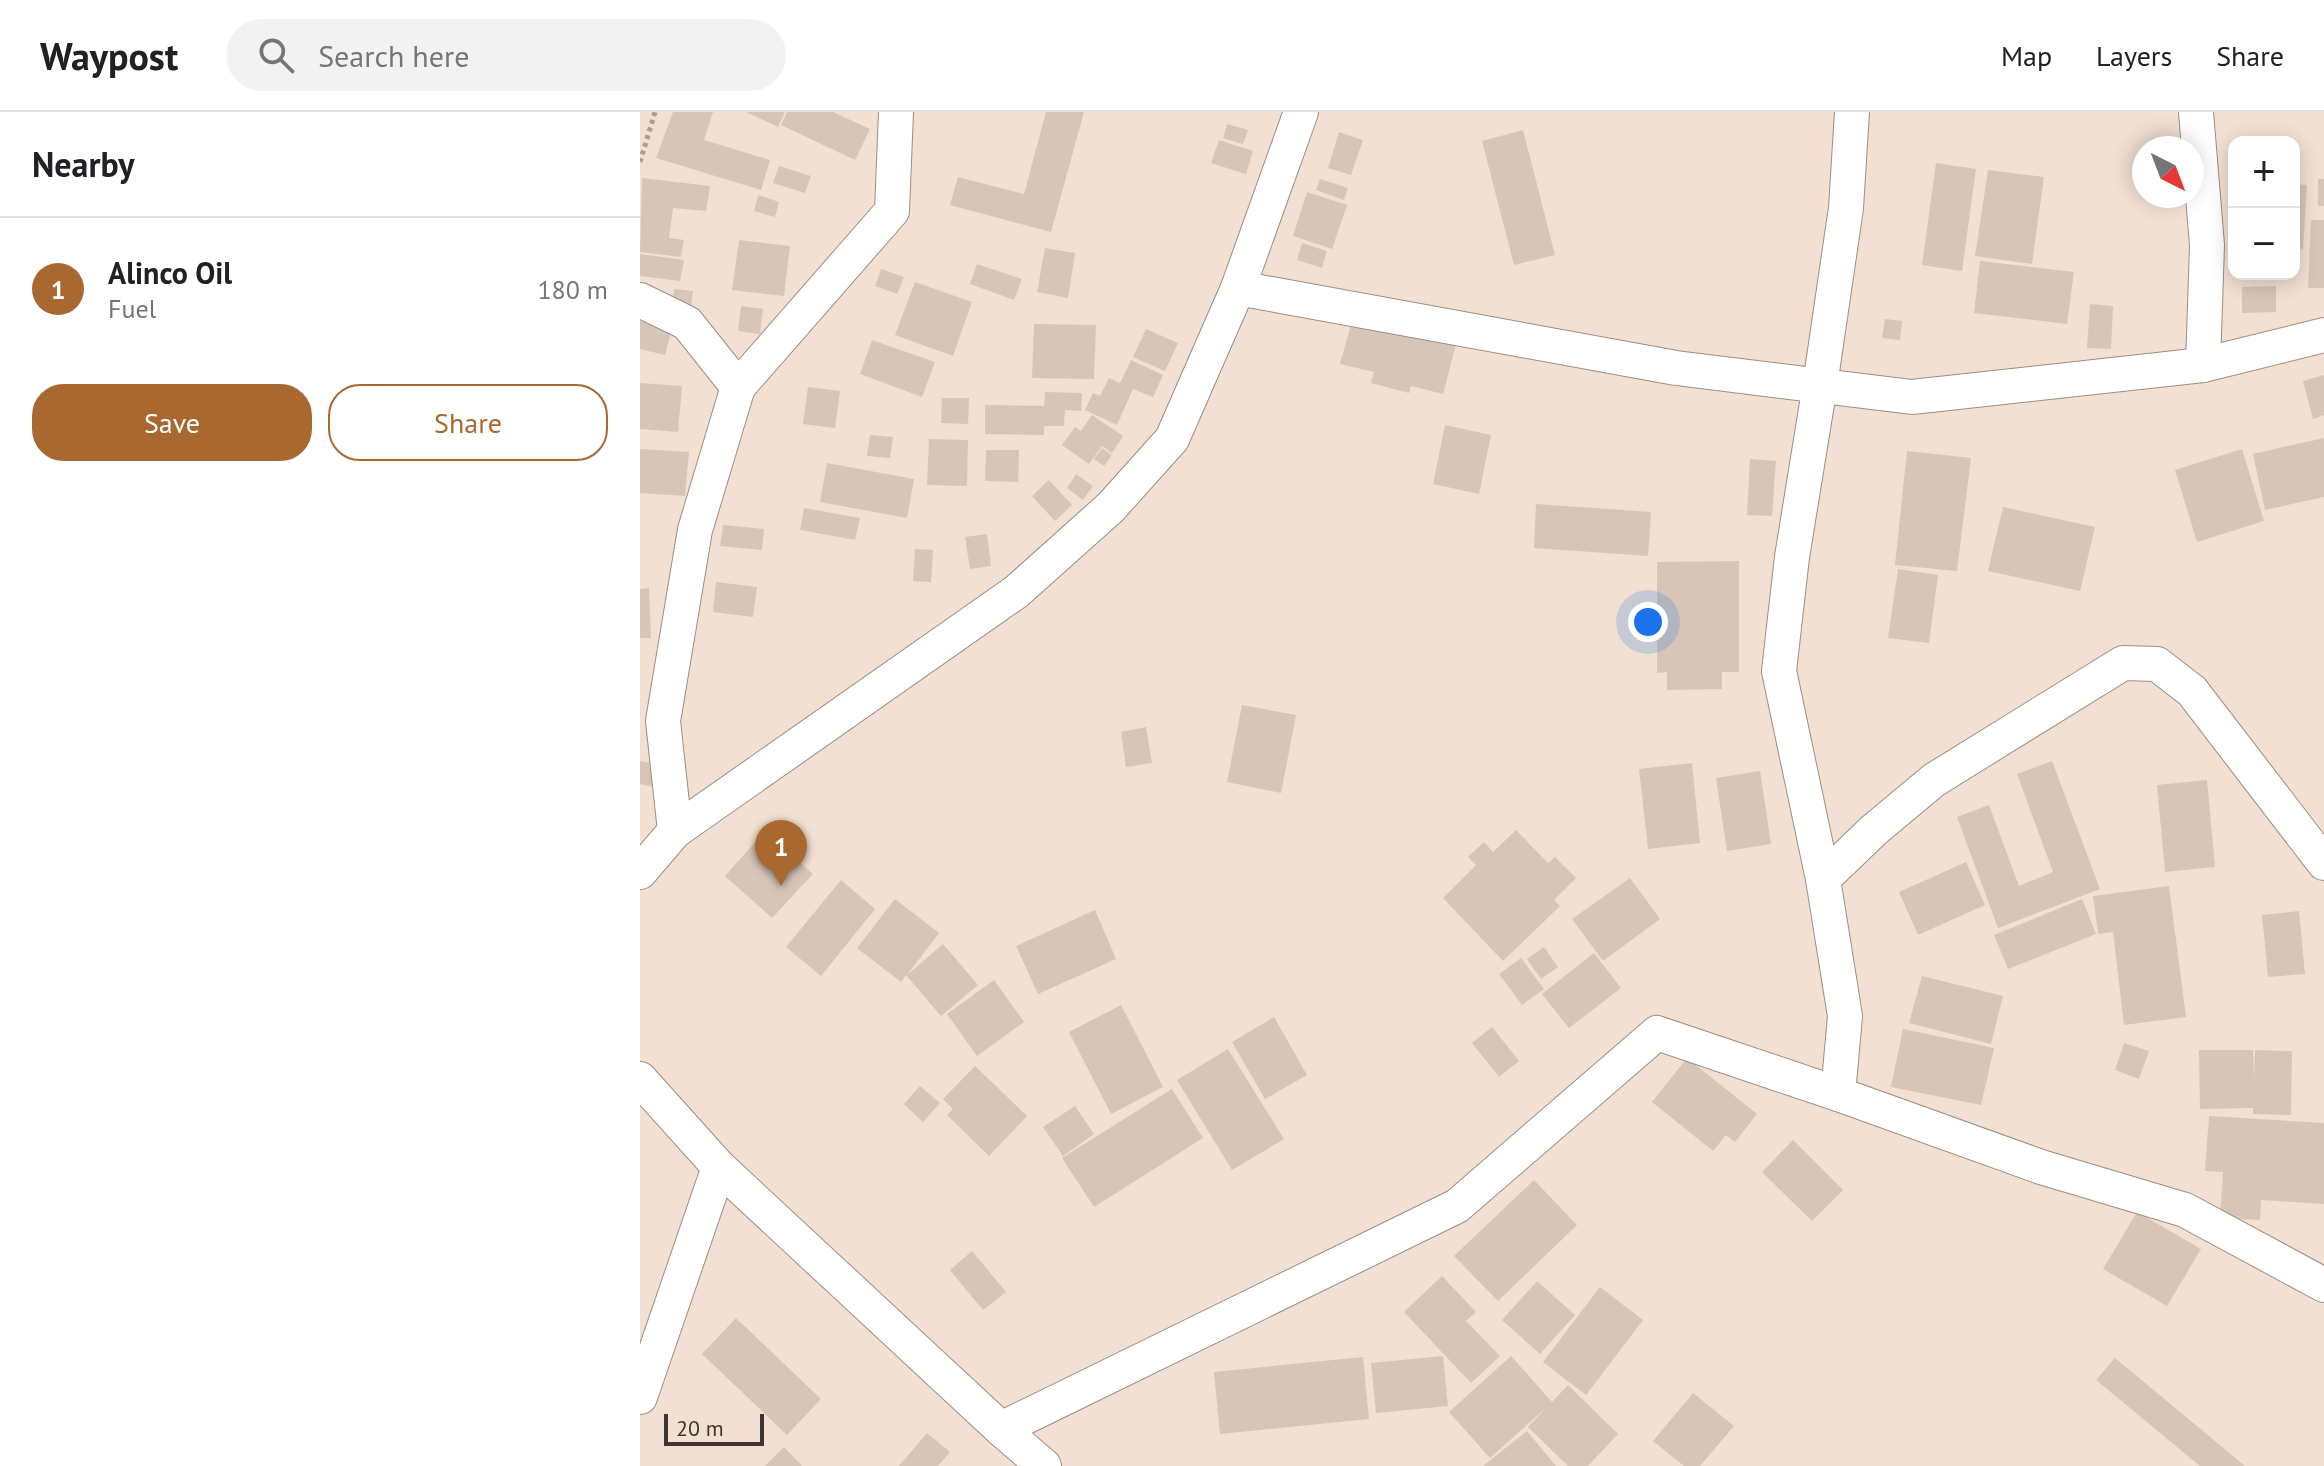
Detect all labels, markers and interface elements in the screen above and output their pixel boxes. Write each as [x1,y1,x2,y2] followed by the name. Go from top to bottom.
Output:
[226,19,786,91] search box
[40,31,178,80] text: Waypost
[254,33,298,77] icon: search
[318,36,469,75] text: Search here
[2001,37,2052,74] text: Map
[2096,37,2172,74] text: Layers
[2216,37,2284,74] text: Share
[2132,136,2204,208] north arrow
[2228,136,2300,280] map controls
[2228,136,2300,208] button: +
[32,142,134,186] text: Nearby
[2228,208,2300,280] button: −
[108,253,232,292] text: Alinco Oil
[51,273,65,306] text: 1
[537,273,608,306] text: 180 m
[108,292,156,325] text: Fuel
[32,384,312,461] button: Save
[328,384,608,461] button: Share
[1628,602,1668,642] your location
[755,820,807,886] pin: 1
[664,1410,764,1446] scale bar
[676,1414,724,1442] text: 20 m

